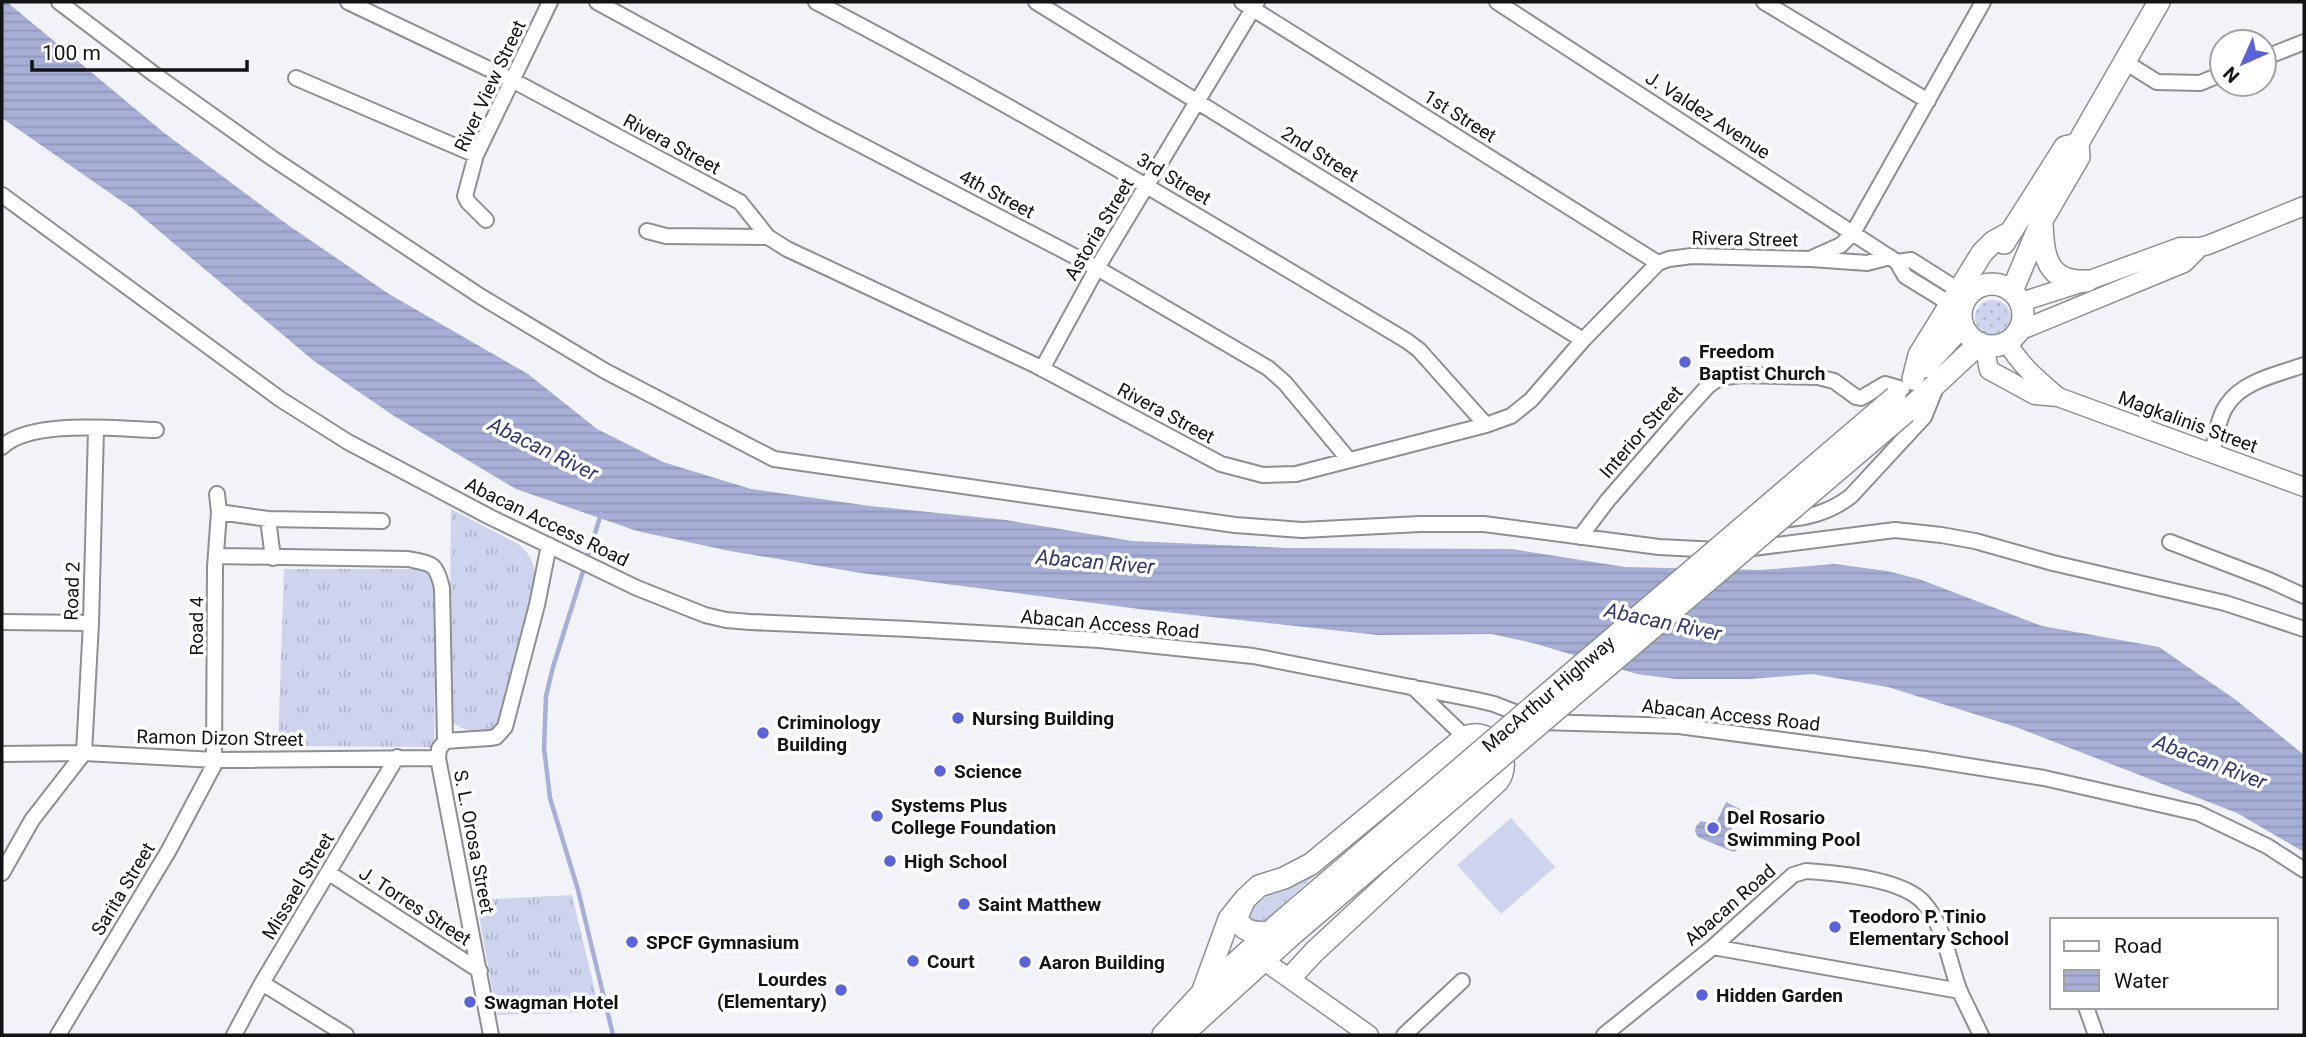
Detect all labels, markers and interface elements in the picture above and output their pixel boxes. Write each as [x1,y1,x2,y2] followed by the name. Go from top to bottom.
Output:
[449,17,531,155] street label: River View Street
[32,28,247,72] scale bar
[2208,28,2278,98] north arrow
[42,41,101,65] text: 100 m
[2218,62,2244,88] text: N
[1641,66,1775,164] street label: J. Valdez Avenue
[1419,85,1501,147] street label: 1st Street
[619,109,725,179] street label: Rivera Street
[1277,121,1363,187] street label: 2nd Street
[1133,148,1215,210] street label: 3rd Street
[955,165,1039,223] street label: 4th Street
[1059,174,1139,284] street label: Astoria Street
[1691,227,1799,251] street label: Rivera Street
[1699,340,1825,385] place label: Freedom Baptist Church
[1677,354,1693,370] marker: Freedom Baptist Church
[1113,378,1219,448] street label: Rivera Street
[1595,381,1687,483] street label: Interior Street
[2115,386,2261,458] street label: Magkalinis Street
[483,412,603,486] water label: Abacan River
[461,472,633,572] street label: Abacan Access Road
[1034,545,1156,579] water label: Abacan River
[59,561,85,621] street label: Road 2
[185,596,208,656] street label: Road 4
[1601,598,1725,646] water label: Abacan River
[1020,605,1200,643] street label: Abacan Access Road
[1477,630,1619,757] street label: MacArthur Highway
[1641,694,1821,736] street label: Abacan Access Road
[972,707,1114,730] place label: Nursing Building
[950,710,966,726] marker: Nursing Building
[777,711,881,756] place label: Criminology Building
[136,725,304,751] street label: Ramon Dizon Street
[755,725,771,741] marker: Criminology Building
[2149,729,2271,795] water label: Abacan River
[954,760,1022,783] place label: Science
[932,763,948,779] marker: Science
[449,768,499,916] street label: S. L. Orosa Street
[891,794,1056,839] place label: Systems Plus College Foundation
[1727,806,1860,851] place label: Del Rosario Swimming Pool
[869,808,885,824] marker: Systems Plus College Foundation
[1705,820,1721,836] marker: Del Rosario Swimming Pool
[257,828,339,944] street label: Missael Street
[86,838,160,940] street label: Sarita Street
[904,850,1007,873] place label: High School
[882,853,898,869] marker: High School
[1680,859,1780,951] street label: Abacan Road
[355,861,475,951] street label: J. Torres Street
[978,893,1101,916] place label: Saint Matthew
[956,896,972,912] marker: Saint Matthew
[1849,905,2009,950] place label: Teodoro P. Tinio Elementary School
[2050,918,2278,1009] legend
[1827,919,1843,935] marker: Teodoro P. Tinio Elementary School
[646,931,799,954] place label: SPCF Gymnasium
[624,934,640,950] marker: SPCF Gymnasium
[2114,934,2162,958] text: Road
[927,950,975,973] place label: Court
[1039,951,1165,974] place label: Aaron Building
[905,953,921,969] marker: Court
[1017,954,1033,970] marker: Aaron Building
[717,968,827,1013] place label: Lourdes (Elementary)
[2114,969,2169,993] text: Water
[833,982,849,998] marker: Lourdes (Elementary)
[1716,984,1843,1007] place label: Hidden Garden
[1694,987,1710,1003] marker: Hidden Garden
[484,991,619,1014] place label: Swagman Hotel
[462,994,478,1010] marker: Swagman Hotel

